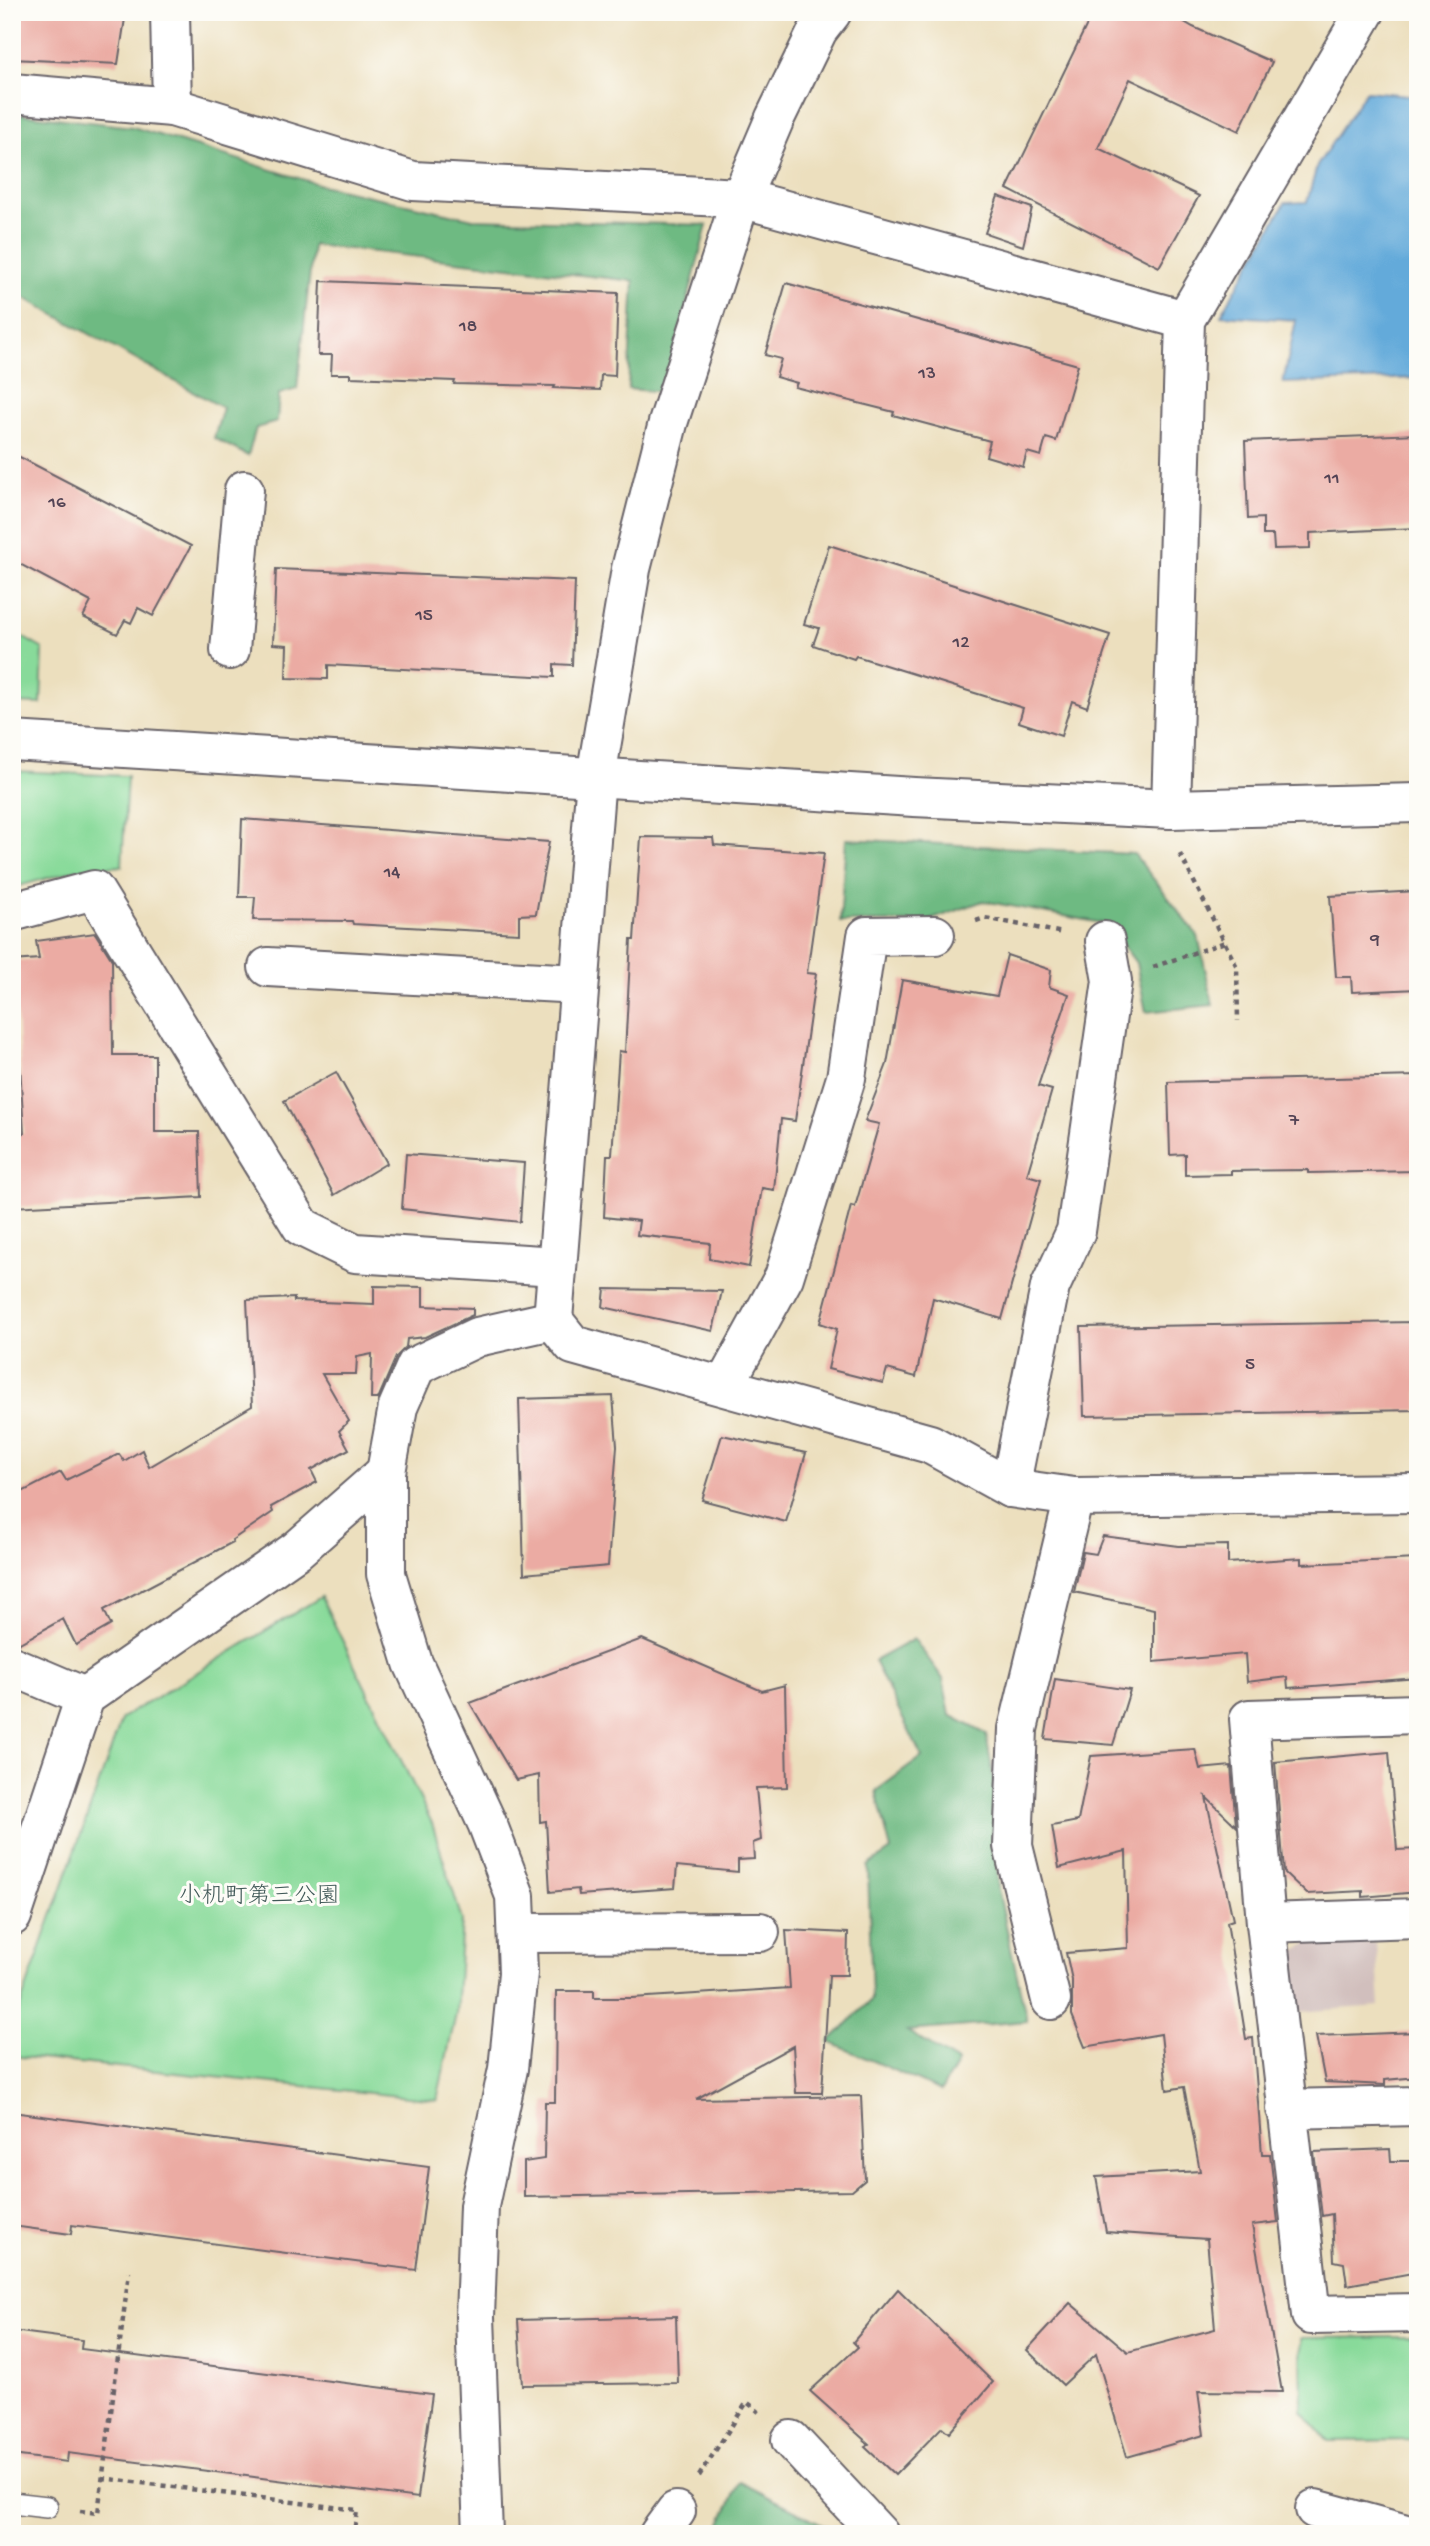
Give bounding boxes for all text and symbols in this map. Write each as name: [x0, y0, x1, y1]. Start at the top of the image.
house number: 18: [458, 316, 477, 339]
house number: 13: [917, 363, 936, 386]
house number: 11: [1323, 468, 1340, 491]
house number: 16: [47, 492, 66, 515]
house number: 15: [414, 605, 433, 628]
house number: 12: [952, 632, 970, 655]
house number: 14: [383, 862, 400, 885]
house number: 9: [1369, 929, 1380, 952]
house number: 7: [1288, 1110, 1300, 1133]
house number: 5: [1245, 1354, 1255, 1377]
park label: 小机町第三公園: [179, 1883, 340, 1911]

